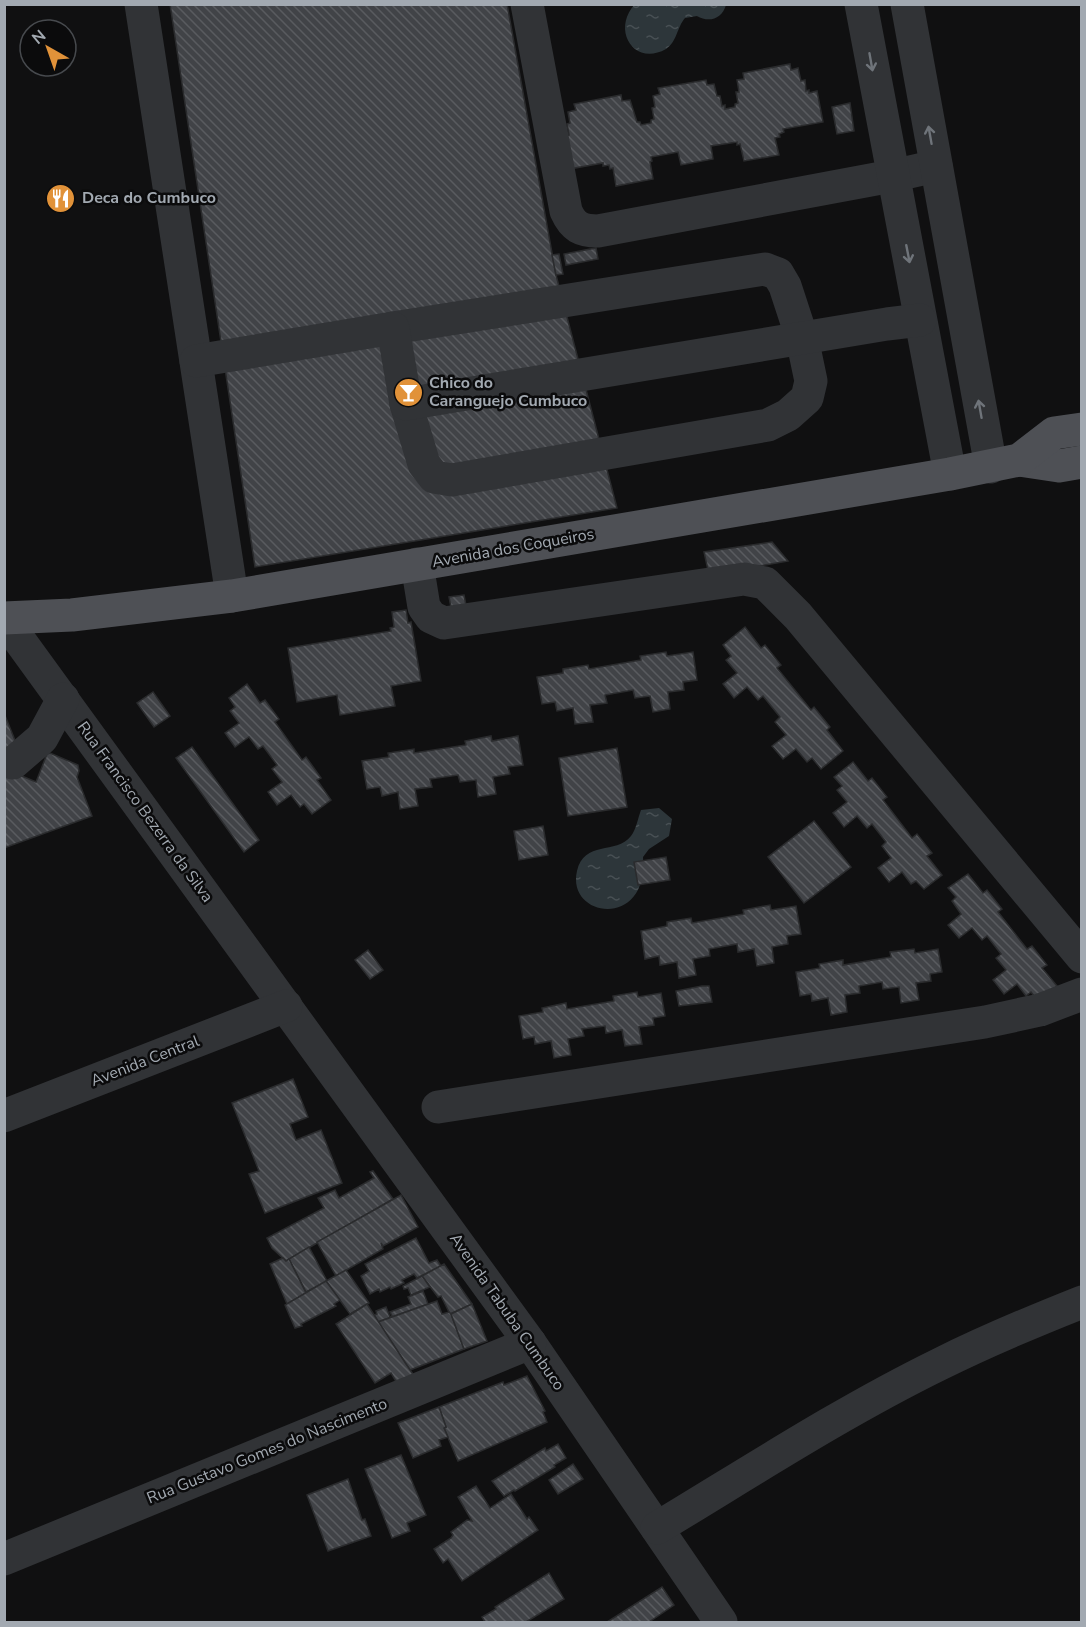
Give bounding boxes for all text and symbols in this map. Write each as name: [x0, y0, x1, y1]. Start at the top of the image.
north arrow: [18, 18, 78, 78]
text: N: [27, 25, 51, 50]
one-way arrow: [866, 52, 877, 71]
one-way arrow: [924, 125, 935, 145]
restaurant icon: Deca do Cumbuco: [45, 182, 77, 214]
place label: Deca do Cumbuco: [82, 187, 216, 209]
one-way arrow: [902, 244, 914, 263]
place label: Chico do Caranguejo Cumbuco: [429, 372, 587, 412]
bar icon: Chico do Caranguejo Cumbuco: [392, 376, 424, 408]
one-way arrow: [974, 400, 985, 420]
street label: Avenida dos Coqueiros: [430, 523, 596, 573]
street label: Rua Francisco Bezerra da Silva: [72, 717, 218, 907]
street label: Avenida Central: [87, 1030, 203, 1092]
street label: Avenida Tabuba Cumbuco: [444, 1229, 570, 1395]
street label: Rua Gustavo Gomes do Nascimento: [144, 1393, 391, 1509]

